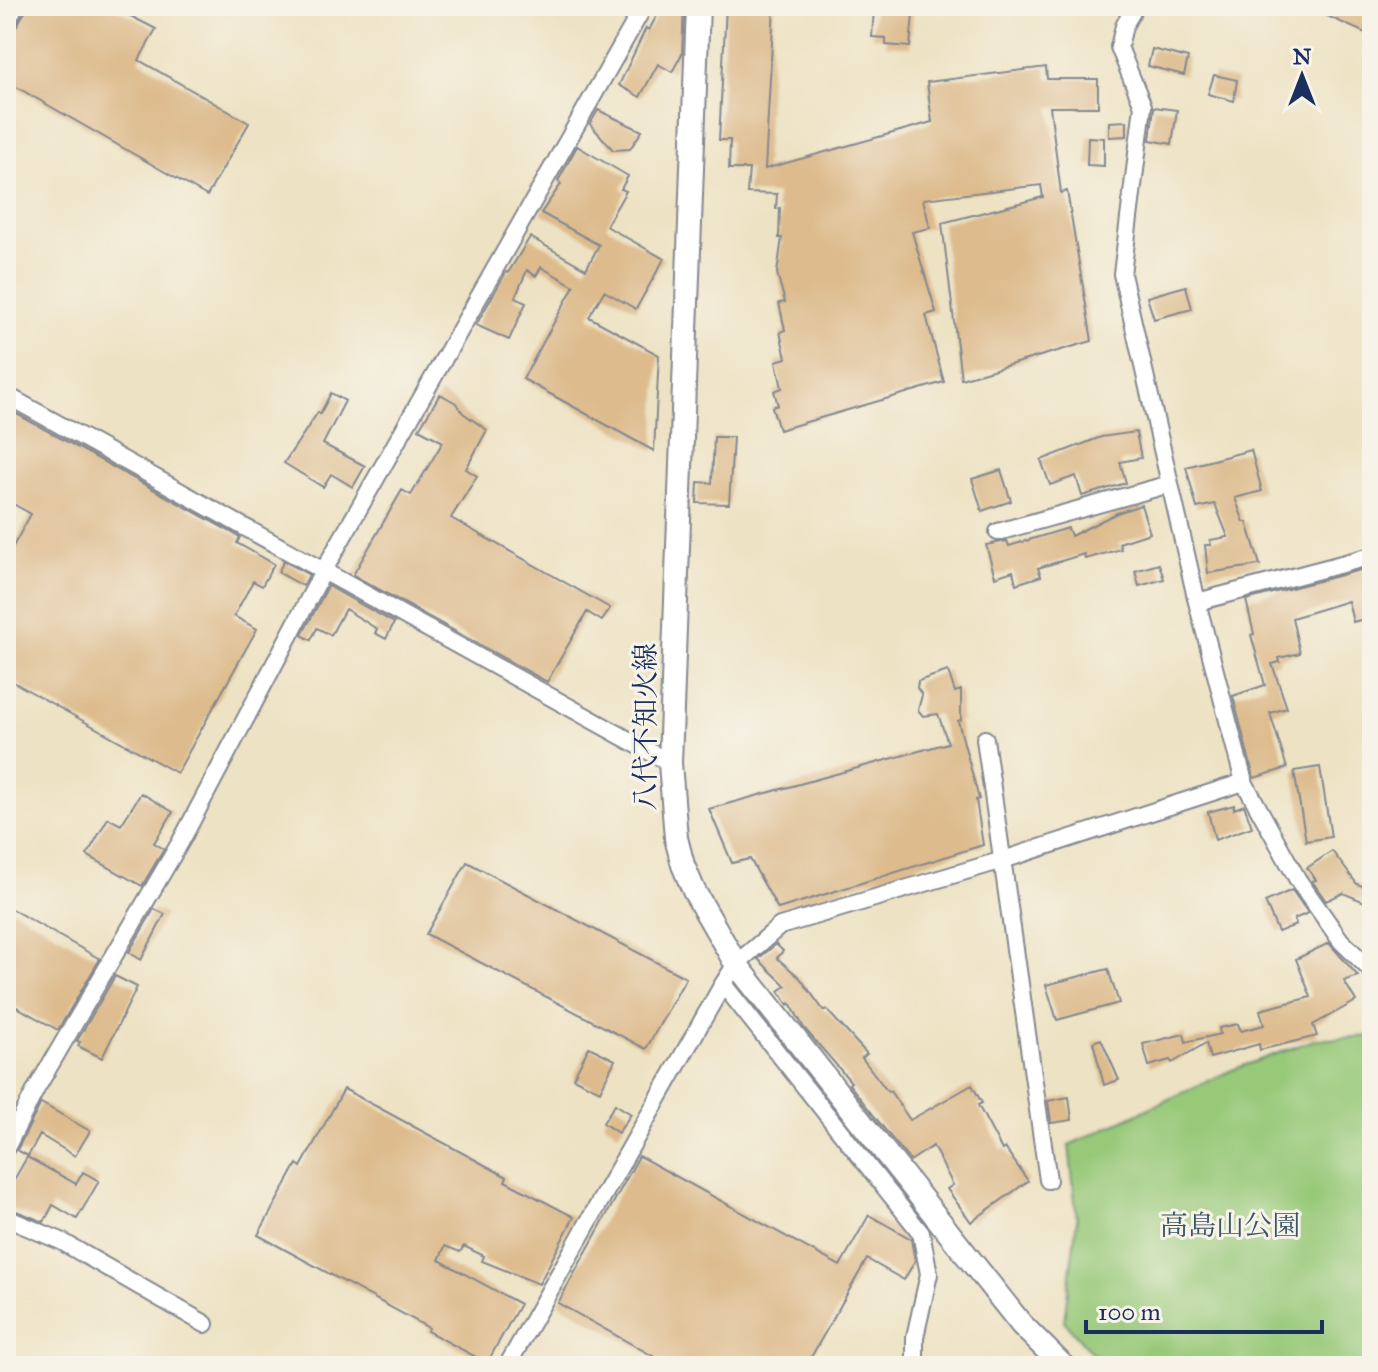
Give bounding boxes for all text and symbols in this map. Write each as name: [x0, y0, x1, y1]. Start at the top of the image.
north arrow: [1262, 36, 1342, 116]
text: N: [1293, 43, 1312, 70]
street label: 八代不知火線: [628, 643, 663, 811]
park label: 高島山公園: [1160, 1208, 1300, 1243]
scale bar: [1086, 1284, 1322, 1334]
text: 100 m: [1098, 1297, 1161, 1327]

